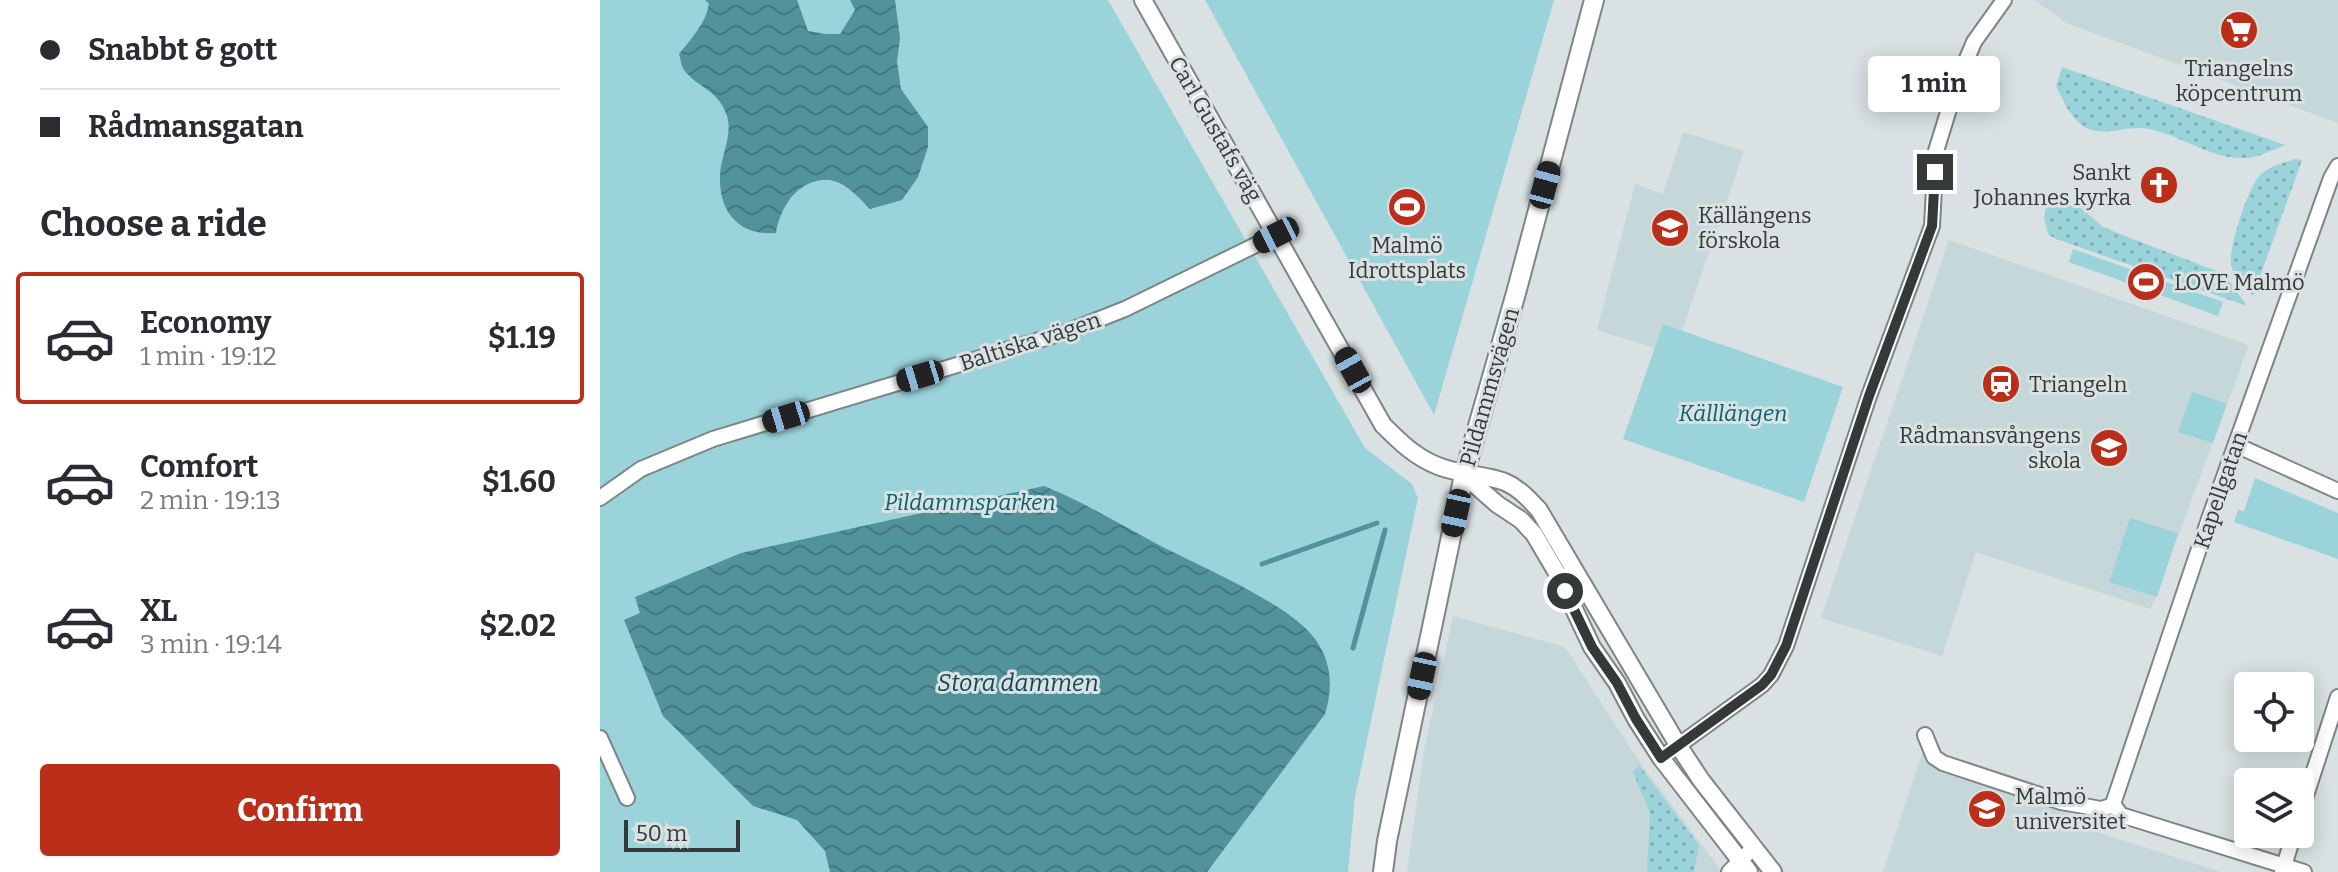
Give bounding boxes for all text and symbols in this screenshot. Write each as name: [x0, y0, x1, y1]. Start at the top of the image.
supermarket icon: Triangelns köpcentrum: [2218, 9, 2260, 51]
text: Snabbt & gott: [88, 32, 277, 68]
street label: Carl Gustafs väg: [1163, 52, 1268, 207]
place label: Triangelns köpcentrum: [2176, 55, 2302, 107]
callout: 1 min: [1869, 56, 2001, 112]
text: 1 min: [1901, 68, 1967, 99]
text: Rådmansgatan: [88, 109, 304, 145]
route end: [1917, 154, 1953, 190]
car: [1527, 159, 1563, 211]
place label: Sankt Johannes kyrka: [1973, 159, 2131, 211]
church icon: Sankt Johannes kyrka: [2138, 164, 2180, 206]
sports icon: Malmö Idrottsplats: [1386, 186, 1428, 228]
text: Choose a ride: [40, 202, 267, 246]
place label: Källängens förskola: [1698, 202, 1812, 254]
school or university icon: Källängens förskola: [1649, 207, 1691, 249]
car: [1249, 213, 1303, 257]
place label: Malmö Idrottsplats: [1348, 232, 1466, 284]
sports icon: LOVE Malmö: [2125, 261, 2167, 303]
place label: LOVE Malmö: [2174, 269, 2305, 296]
icon: car: [44, 302, 116, 374]
text: Economy: [140, 305, 271, 341]
street label: Pildammsvägen: [1454, 305, 1525, 470]
street label: Baltiska vägen: [956, 306, 1104, 377]
text: $1.19: [488, 320, 556, 356]
text: 1 min · 19:12: [140, 341, 277, 372]
car: [1331, 343, 1375, 397]
car: [894, 358, 946, 394]
station icon: Triangeln: [1980, 363, 2022, 405]
place label: Triangeln: [2029, 371, 2127, 398]
car: [760, 399, 812, 435]
park label: Källlängen: [1679, 400, 1787, 427]
place label: Rådmansvångens skola: [1899, 422, 2081, 474]
school or university icon: Rådmansvångens skola: [2088, 427, 2130, 469]
street label: Kapellgatan: [2188, 428, 2253, 552]
icon: car: [44, 446, 116, 518]
text: Comfort: [140, 449, 258, 485]
text: $1.60: [482, 464, 556, 500]
text: 2 min · 19:13: [140, 485, 281, 516]
car: [1439, 487, 1473, 539]
park label: Pildammsparken: [884, 489, 1056, 516]
route start: [1547, 573, 1583, 609]
icon: car: [44, 590, 116, 662]
text: XL: [140, 593, 177, 629]
text: $2.02: [479, 608, 556, 644]
text: 3 min · 19:14: [140, 629, 282, 660]
car: [1405, 650, 1439, 702]
water label: Stora dammen: [937, 669, 1099, 697]
map controls: [2234, 672, 2314, 848]
button: locate: [2234, 672, 2314, 752]
button: Confirm: [40, 764, 560, 856]
button: layers: [2234, 768, 2314, 848]
place label: Malmö universitet: [2015, 783, 2126, 835]
school or university icon: Malmö universitet: [1966, 788, 2008, 830]
scale bar: [624, 816, 740, 852]
text: 50 m: [636, 820, 687, 847]

